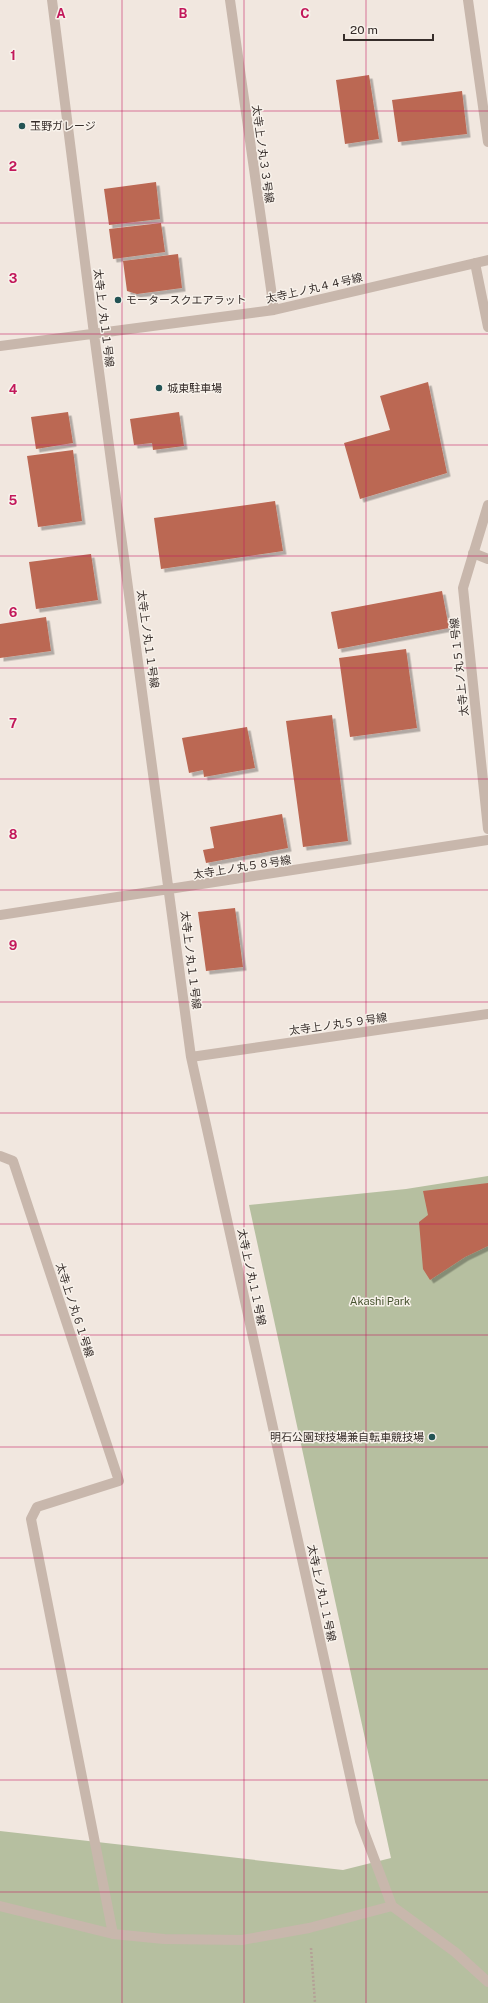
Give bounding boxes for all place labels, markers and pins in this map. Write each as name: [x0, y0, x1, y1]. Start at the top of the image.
place label: 玉野ガレージ: [30, 120, 96, 132]
marker: 玉野ガレージ: [17, 121, 27, 131]
place label: モータースクエアラット: [126, 294, 246, 306]
marker: モータースクエアラット: [113, 295, 123, 305]
place label: 城東駐車場: [167, 382, 222, 394]
marker: 城東駐車場: [154, 383, 164, 393]
place label: 明石公園球技場兼自転車競技場: [270, 1431, 424, 1443]
marker: 明石公園球技場兼自転車競技場: [427, 1432, 437, 1442]

